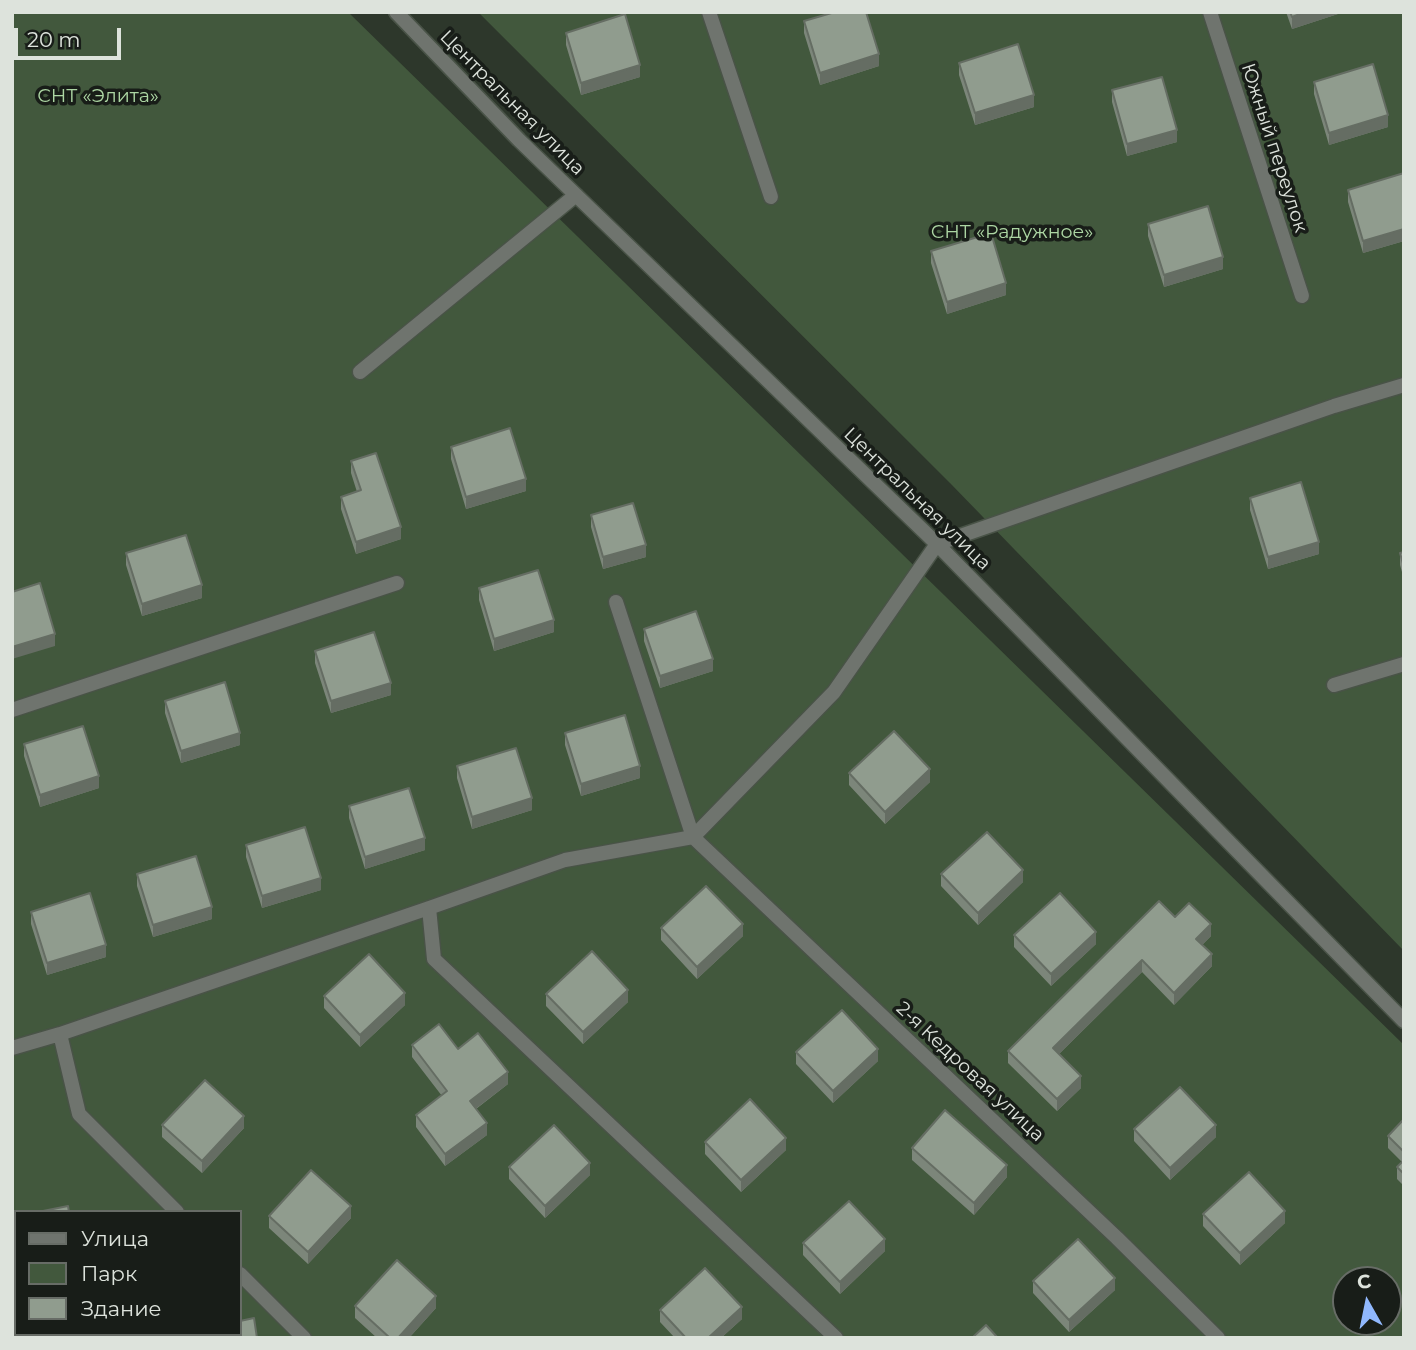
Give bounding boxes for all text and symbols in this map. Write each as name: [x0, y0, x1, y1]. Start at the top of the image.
scale bar: [18, 14, 124, 58]
street label: Центральная улица: [435, 26, 589, 180]
text: 20 m: [27, 27, 81, 52]
street label: Южный переулок: [1236, 61, 1312, 235]
park label: СНТ «Элита»: [37, 85, 159, 107]
park label: СНТ «Радужное»: [931, 221, 1093, 243]
street label: Центральная улица: [839, 423, 995, 575]
street label: 2-я Кедровая улица: [891, 997, 1049, 1147]
legend: [14, 1210, 242, 1336]
text: Улица: [81, 1226, 149, 1251]
text: Парк: [81, 1261, 137, 1286]
north arrow: [1332, 1266, 1402, 1336]
text: С: [1355, 1269, 1373, 1294]
text: Здание: [81, 1296, 162, 1321]

